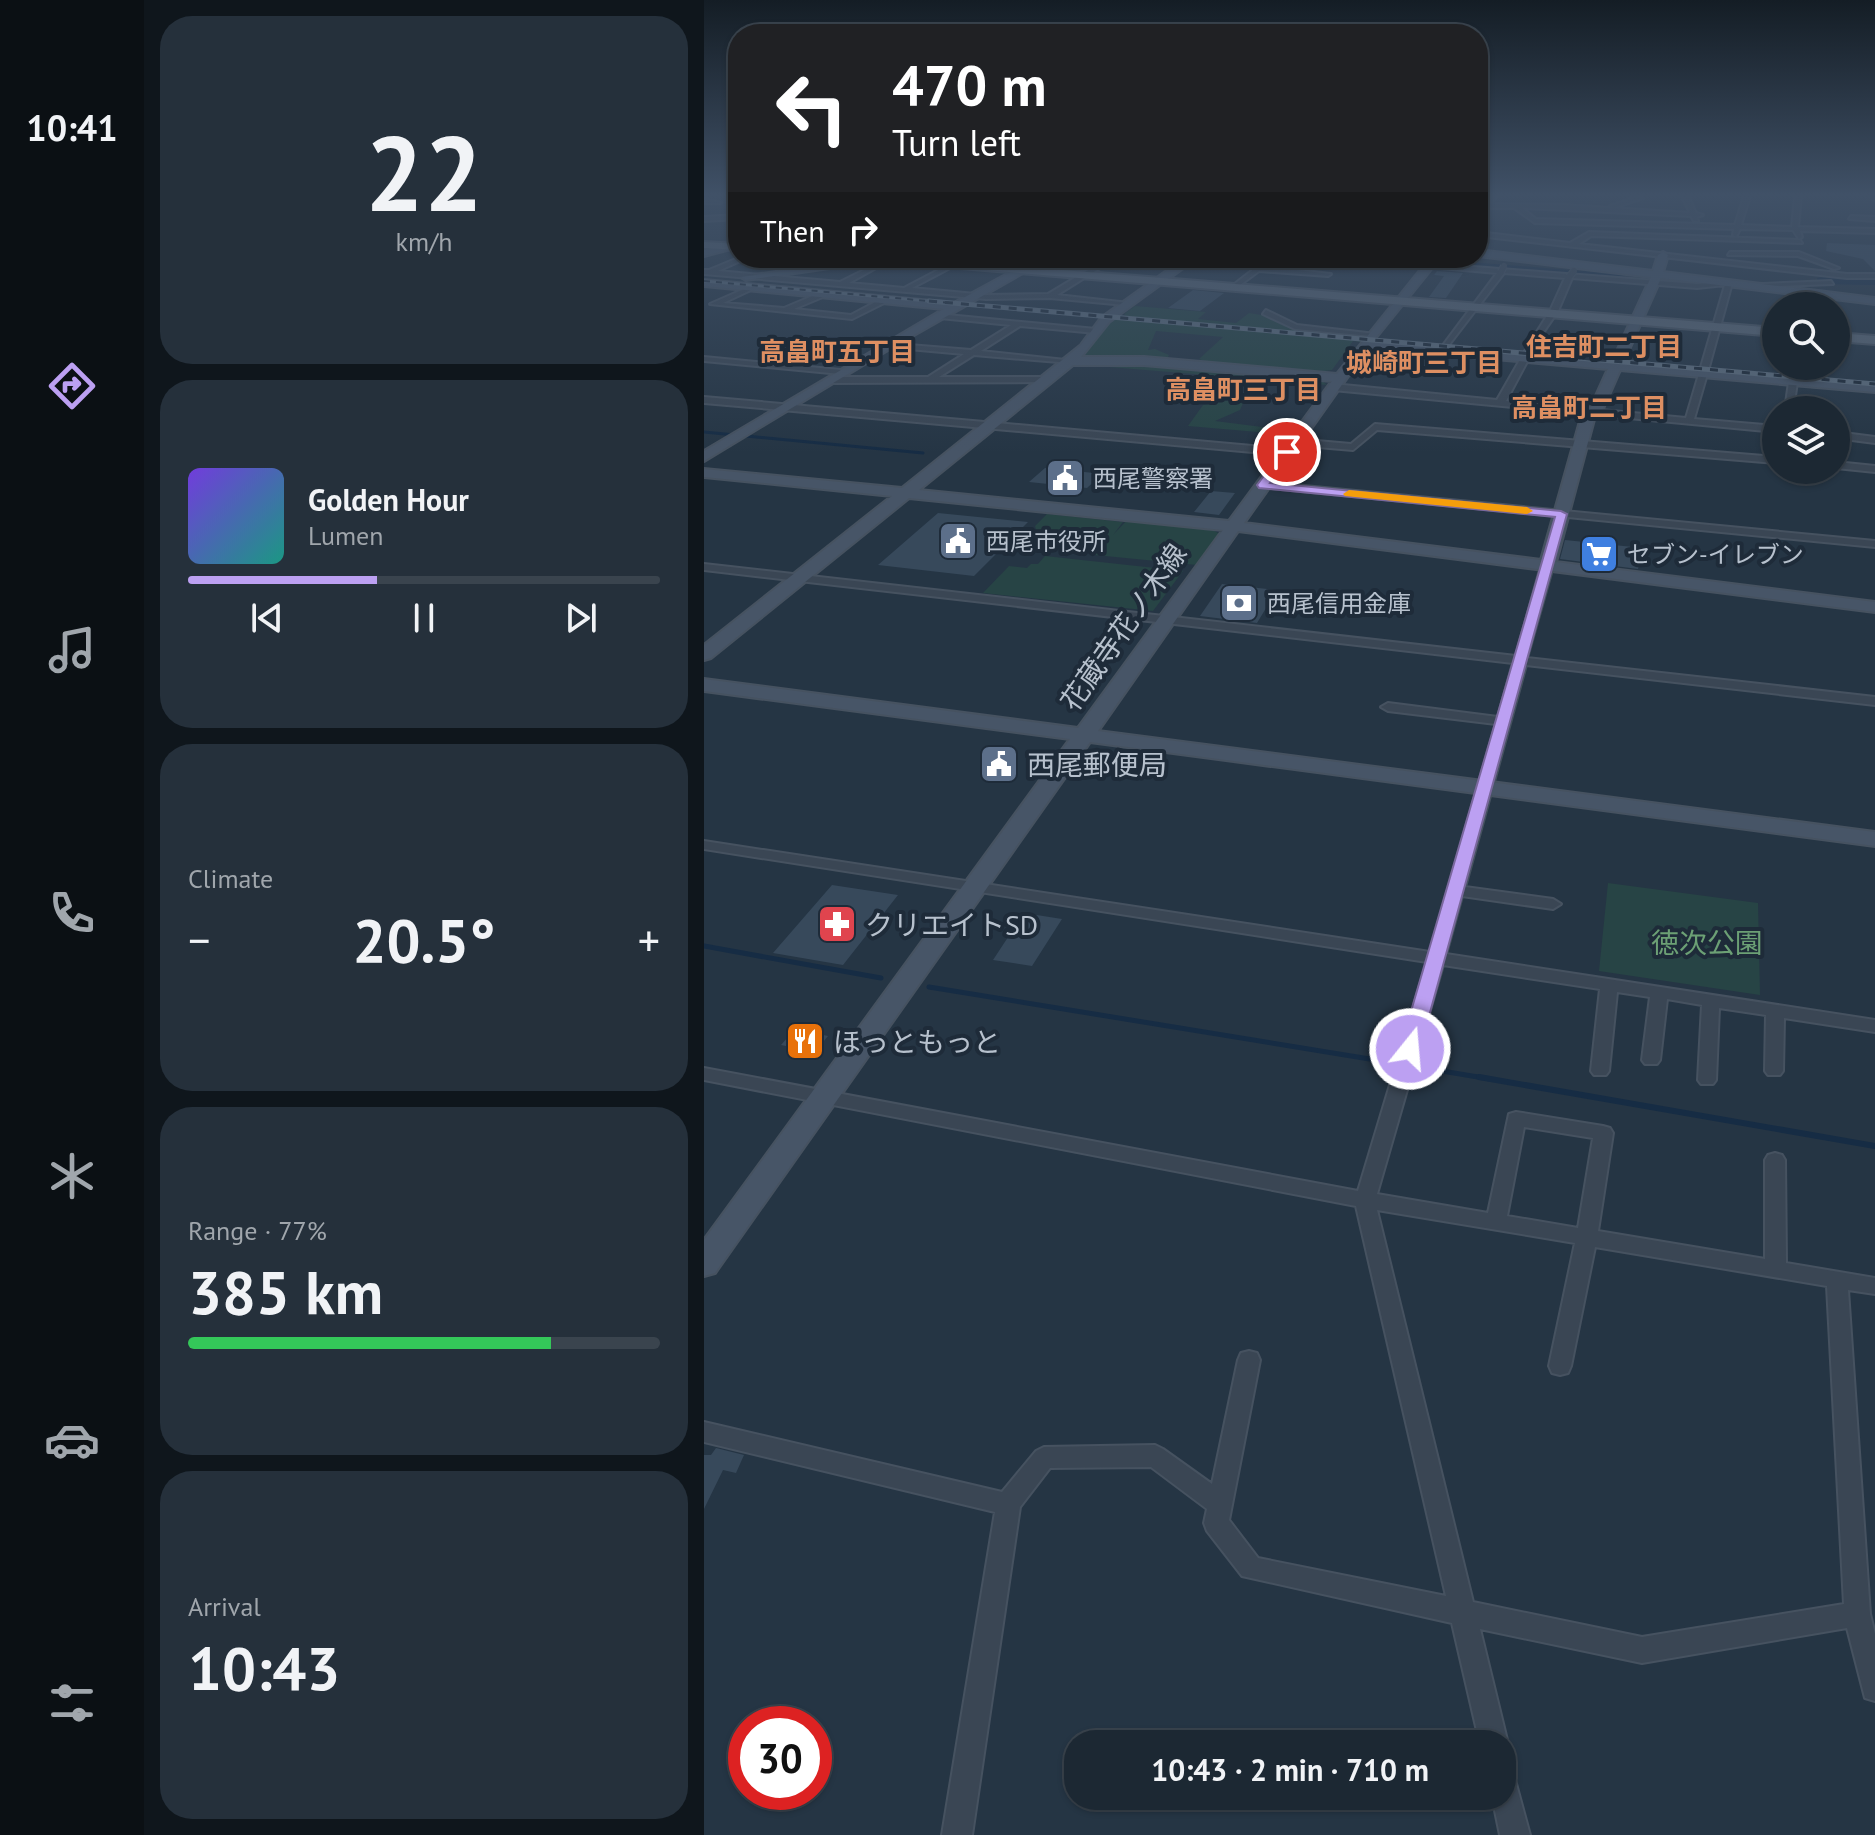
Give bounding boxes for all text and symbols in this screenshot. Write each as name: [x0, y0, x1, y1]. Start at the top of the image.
text: 470 m: [892, 49, 1047, 121]
icon: left: [760, 56, 864, 160]
text: 10:41: [26, 104, 118, 151]
text: 22: [365, 105, 483, 240]
text: Turn left: [892, 119, 1021, 166]
icon: right: [841, 208, 885, 252]
text: Then: [760, 211, 825, 250]
text: km/h: [396, 225, 453, 258]
map controls: [1762, 292, 1850, 484]
button: search: [1762, 292, 1850, 380]
district label: 住吉町二丁目: [1526, 330, 1682, 363]
district label: 高畠町五丁目: [759, 335, 915, 368]
district label: 城崎町三丁目: [1346, 346, 1502, 379]
icon: directions: [44, 358, 100, 414]
district label: 高畠町三丁目: [1165, 373, 1321, 406]
district label: 高畠町二丁目: [1511, 391, 1667, 424]
button: layers: [1762, 396, 1850, 484]
pin: [1253, 418, 1321, 486]
icon: arrive: [1265, 430, 1309, 474]
public building icon: 西尾警察署: [1044, 457, 1086, 499]
place label: 西尾警察署: [1093, 463, 1213, 494]
text: Golden Hour: [308, 480, 469, 519]
text: Lumen: [308, 519, 383, 552]
public building icon: 西尾市役所: [937, 520, 979, 562]
place label: 西尾市役所: [986, 526, 1106, 557]
supermarket icon: セブン-イレブン: [1578, 533, 1620, 575]
street label: 花蔵寺花ノ木線: [1052, 536, 1194, 718]
place label: セブン-イレブン: [1627, 539, 1804, 570]
bank icon: 西尾信用金庫: [1218, 582, 1260, 624]
place label: 西尾信用金庫: [1267, 588, 1411, 619]
icon: previous: [245, 596, 289, 640]
icon: pause: [402, 596, 446, 640]
icon: next: [559, 596, 603, 640]
icon: music: [44, 622, 100, 678]
public building icon: 西尾郵便局: [978, 743, 1020, 785]
place label: 西尾郵便局: [1027, 746, 1167, 783]
text: Climate: [188, 862, 273, 895]
icon: phone: [44, 885, 100, 941]
text: 20.5°: [352, 901, 496, 979]
pharmacy icon: クリエイトSD: [816, 903, 858, 945]
place label: クリエイトSD: [865, 906, 1038, 943]
text: −: [188, 911, 210, 968]
text: +: [638, 911, 660, 968]
park label: 徳次公園: [1651, 924, 1763, 961]
position arrow: [1368, 1007, 1452, 1091]
restaurant icon: ほっともっと: [784, 1020, 826, 1062]
place label: ほっともっと: [833, 1023, 1001, 1060]
icon: climate: [44, 1148, 100, 1204]
text: Range · 77%: [188, 1214, 327, 1247]
text: 385 km: [188, 1253, 383, 1331]
icon: car: [44, 1412, 100, 1468]
text: Arrival: [188, 1590, 261, 1623]
text: 10:43: [188, 1629, 340, 1707]
icon: filters: [44, 1675, 100, 1731]
speed limit sign: 30: [728, 1706, 832, 1810]
text: 10:43 · 2 min · 710 m: [1151, 1750, 1429, 1789]

